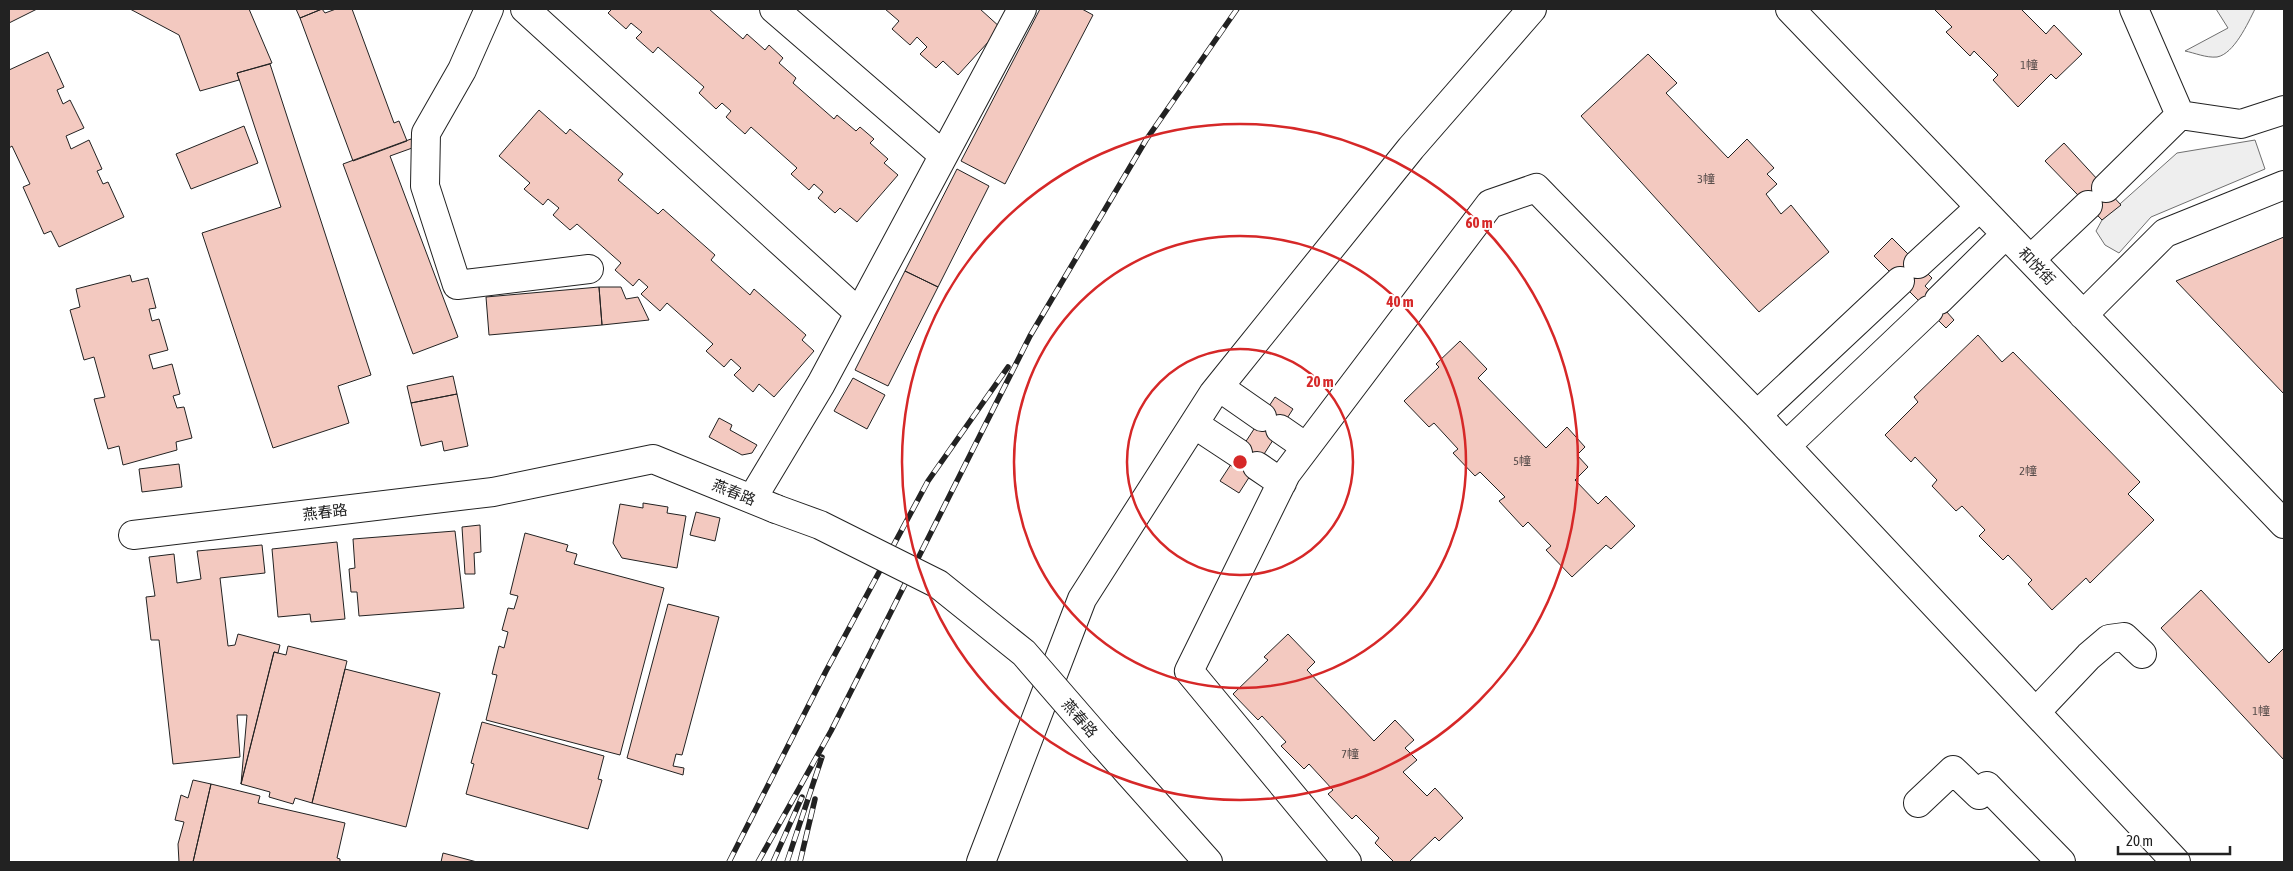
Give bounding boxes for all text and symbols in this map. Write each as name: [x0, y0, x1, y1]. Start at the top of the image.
house number: 1幢: [2020, 58, 2038, 72]
house number: 3幢: [1697, 172, 1715, 186]
text: 60 m: [1466, 214, 1493, 231]
street label: 和悦街: [2015, 244, 2059, 288]
text: 40 m: [1386, 293, 1414, 310]
text: 20 m: [1307, 373, 1334, 390]
centre of rings: [1231, 453, 1249, 471]
house number: 5幢: [1513, 454, 1531, 468]
house number: 2幢: [2019, 464, 2037, 478]
street label: 燕春路: [710, 476, 758, 508]
street label: 燕春路: [302, 501, 348, 523]
street label: 燕春路: [1059, 695, 1101, 741]
house number: 1幢: [2252, 704, 2270, 718]
house number: 7幢: [1341, 747, 1359, 761]
scale bar: [2118, 824, 2230, 856]
text: 20 m: [2126, 832, 2153, 849]

